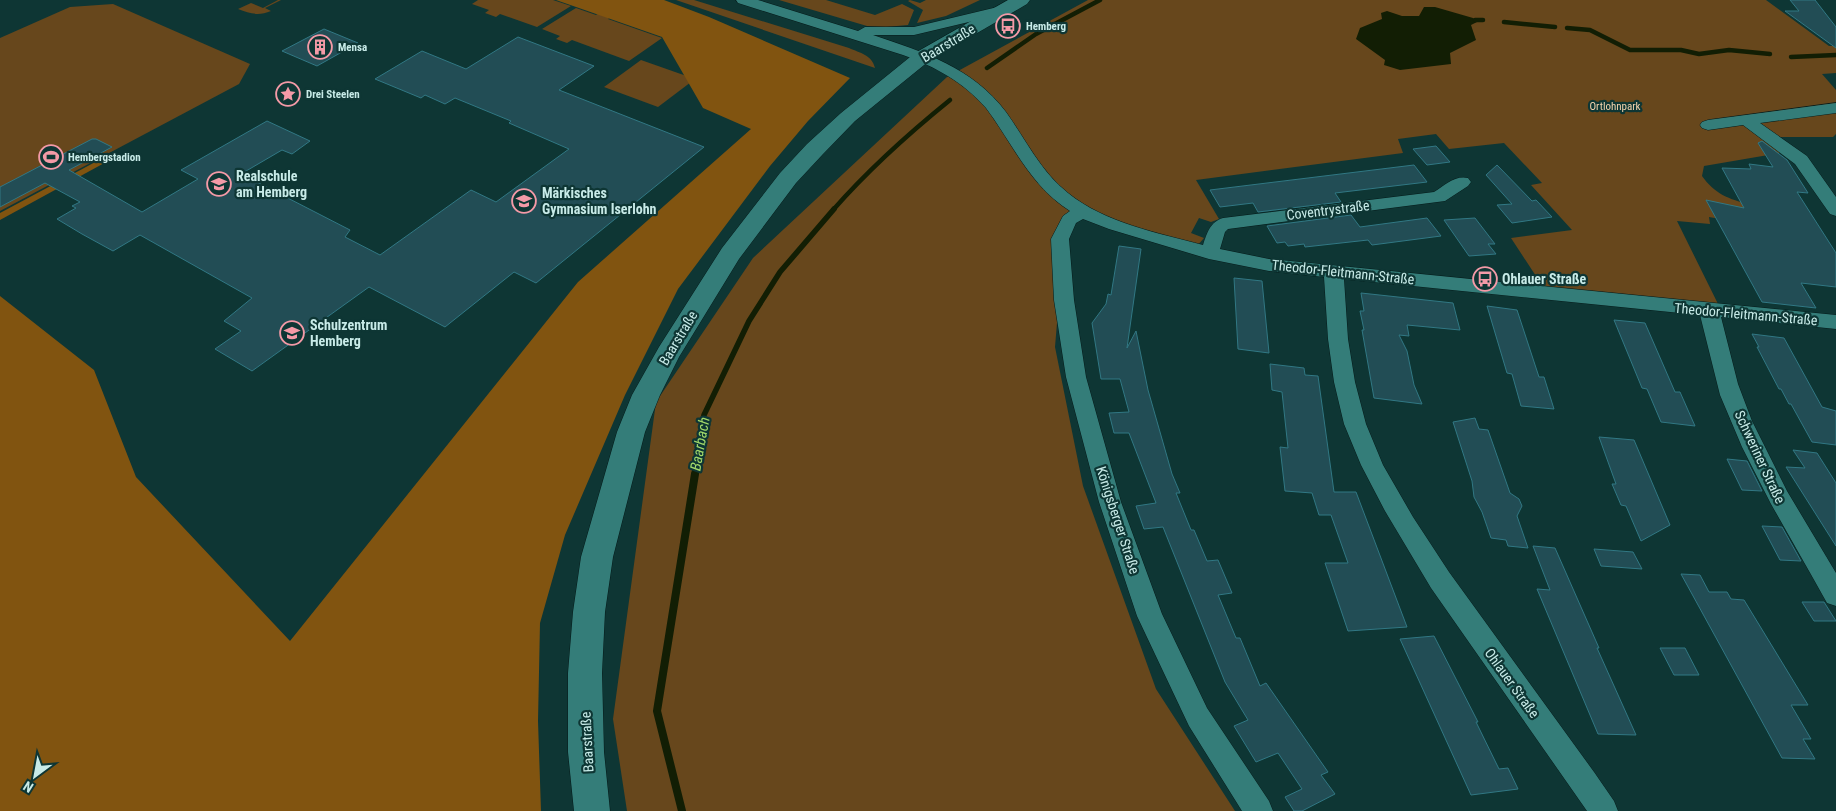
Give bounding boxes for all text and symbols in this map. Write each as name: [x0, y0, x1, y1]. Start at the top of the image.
bus stop icon: Hemberg: [995, 13, 1021, 39]
street label: Baarstraße: [918, 20, 978, 65]
place label: Hemberg: [1026, 20, 1066, 33]
building icon: Mensa: [307, 34, 333, 60]
place label: Mensa: [338, 41, 367, 54]
place icon: Drei Steelen: [275, 81, 301, 107]
place label: Drei Steelen: [306, 88, 360, 101]
park label: Ortlohnpark: [1589, 100, 1641, 113]
sports icon: Hembergstadion: [38, 144, 64, 170]
place label: Hembergstadion: [68, 151, 141, 164]
place label: Realschule am Hemberg: [236, 168, 307, 200]
school or university icon: Realschule am Hemberg: [206, 171, 232, 197]
place label: Märkisches Gymnasium Iserlohn: [542, 185, 657, 217]
school or university icon: Märkisches Gymnasium Iserlohn: [511, 188, 537, 214]
street label: Coventrystraße: [1286, 197, 1371, 223]
street label: Theodor-Fleitmann-Straße: [1271, 257, 1416, 287]
bus stop icon: Ohlauer Straße: [1472, 266, 1498, 292]
place label: Ohlauer Straße: [1502, 271, 1587, 287]
street label: Theodor-Fleitmann-Straße: [1674, 300, 1819, 328]
street label: Baarstraße: [656, 308, 701, 368]
place label: Schulzentrum Hemberg: [310, 317, 387, 349]
school or university icon: Schulzentrum Hemberg: [279, 320, 305, 346]
street label: Schweriner Straße: [1732, 408, 1789, 506]
water label: Baarbach: [686, 416, 714, 472]
street label: Königsberger Straße: [1093, 464, 1143, 576]
street label: Ohlauer Straße: [1481, 645, 1543, 721]
street label: Baarstraße: [577, 711, 597, 773]
north arrow: [10, 751, 60, 801]
text: N: [20, 778, 36, 796]

